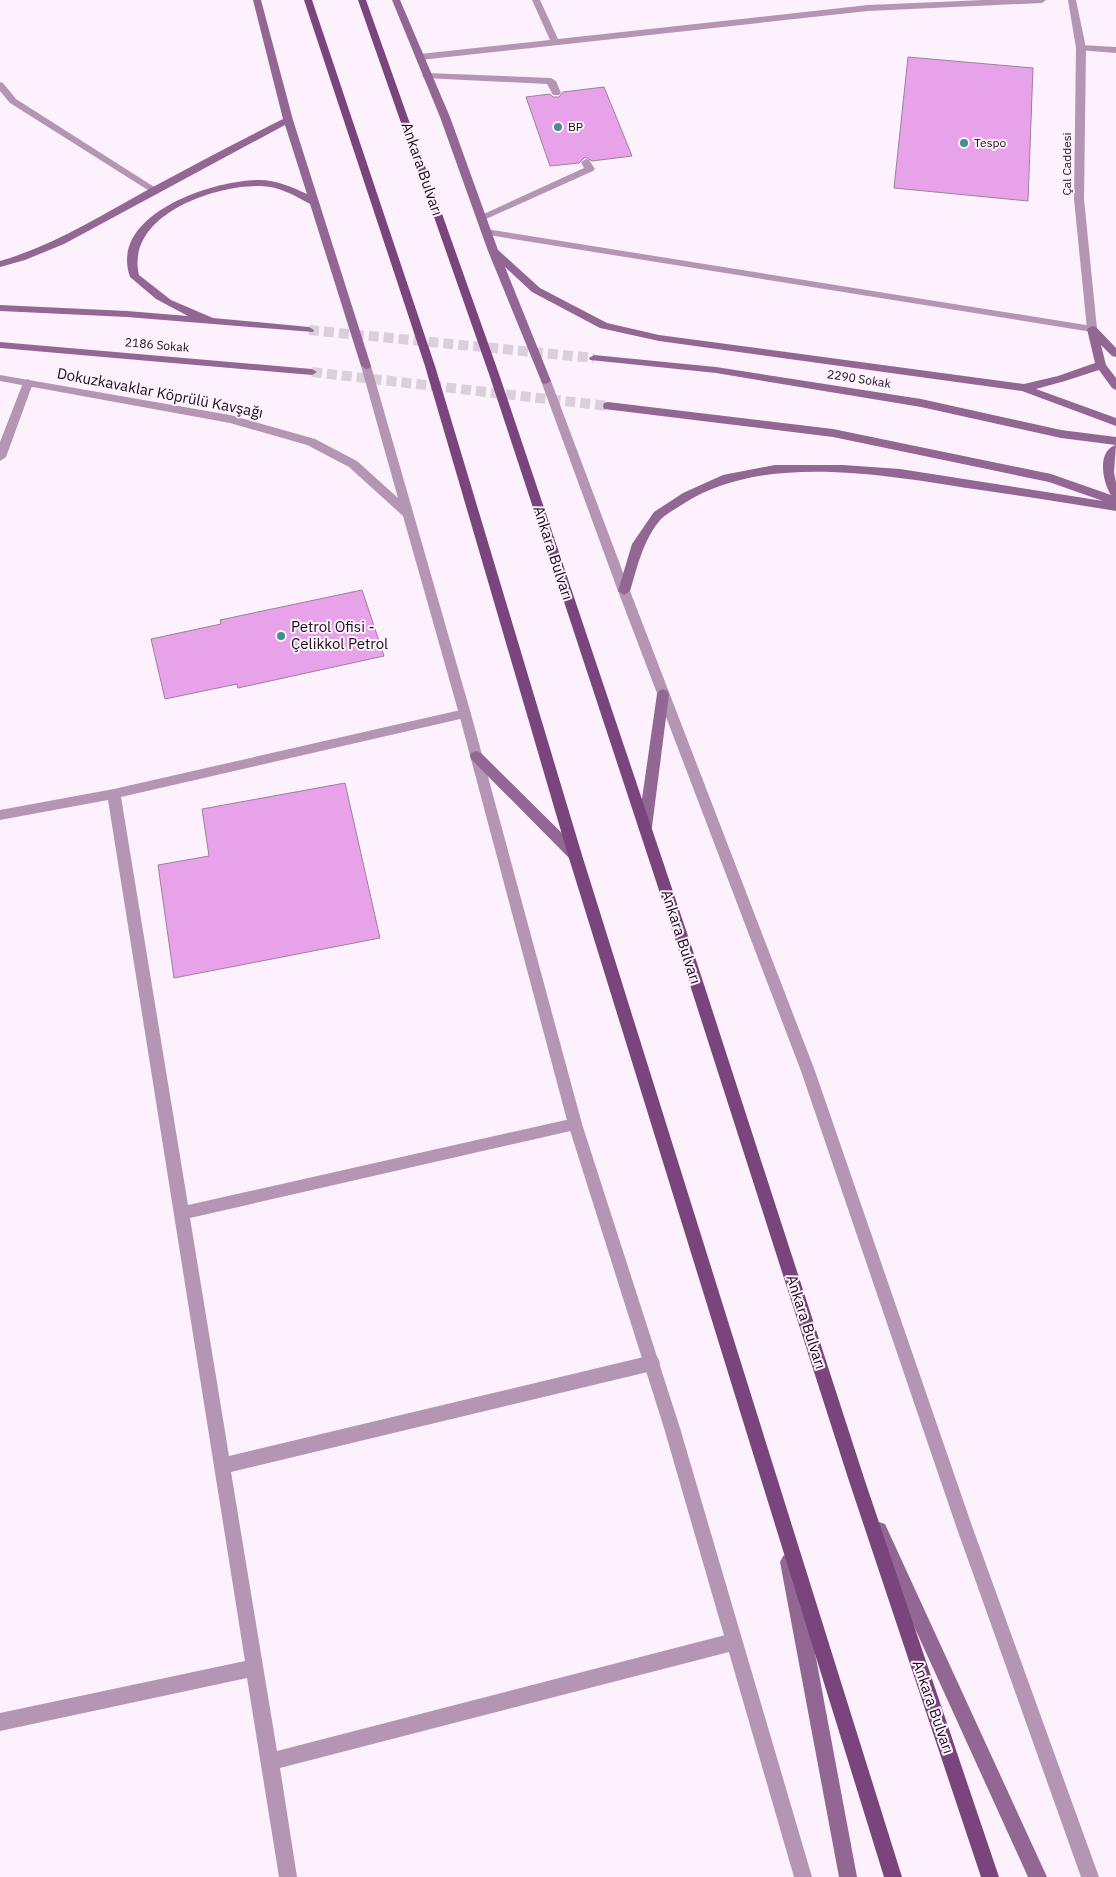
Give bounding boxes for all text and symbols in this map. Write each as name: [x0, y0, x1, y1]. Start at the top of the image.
place label: BP: [568, 119, 583, 134]
street label: Ankara Bulvarı: [398, 120, 447, 218]
marker: BP: [552, 121, 564, 133]
street label: Çal Caddesi: [1059, 132, 1074, 196]
place label: Tespo: [974, 135, 1006, 150]
marker: Tespo: [958, 137, 970, 149]
street label: 2186 Sokak: [124, 334, 190, 355]
street label: Dokuzkavaklar Köprülü Kavşağı: [55, 363, 265, 422]
street label: 2290 Sokak: [826, 366, 893, 391]
street label: Ankara Bulvarı: [529, 503, 578, 602]
place label: Petrol Ofisi - Çelikkol Petrol: [291, 617, 388, 653]
marker: Petrol Ofisi - Çelikkol Petrol: [275, 630, 287, 642]
street label: Ankara Bulvarı: [657, 887, 706, 986]
street label: Ankara Bulvarı: [782, 1272, 831, 1371]
street label: Ankara Bulvarı: [909, 1658, 958, 1756]

